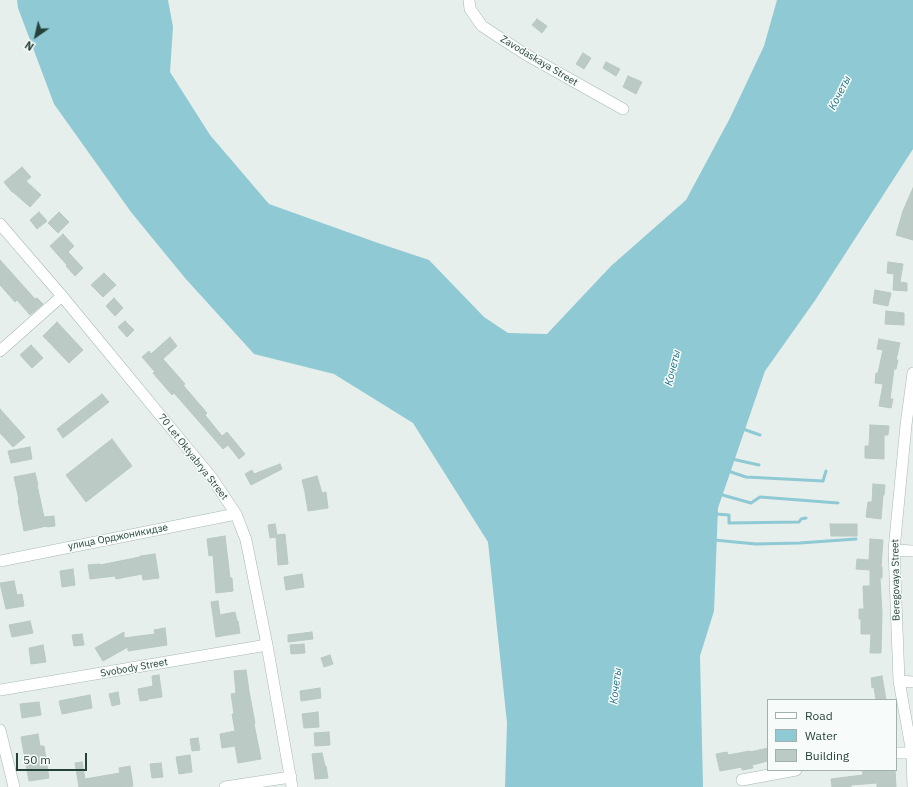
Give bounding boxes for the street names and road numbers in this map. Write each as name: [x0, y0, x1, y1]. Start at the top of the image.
street label: Zavodaskaya Street: [498, 33, 580, 89]
street label: 70 Let Oktyabrya Street: [156, 411, 230, 503]
street label: улица Орджоникидзе: [67, 521, 169, 553]
street label: Beregovaya Street: [889, 539, 903, 621]
street label: Svobody Street: [99, 656, 169, 680]

